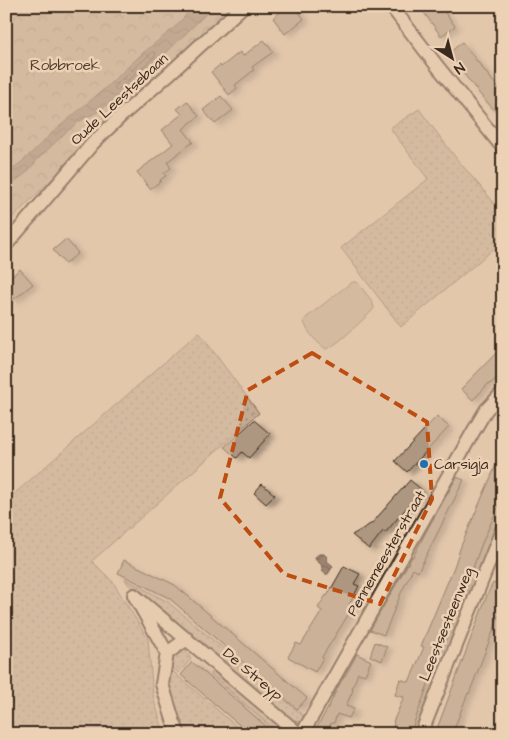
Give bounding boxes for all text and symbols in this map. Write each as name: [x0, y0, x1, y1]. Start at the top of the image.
north arrow: [426, 32, 476, 82]
street label: Oude Leestsebaan: [66, 48, 173, 150]
park label: Robbroek: [30, 55, 100, 76]
text: N: [449, 57, 468, 79]
place label: Carsigja: [434, 454, 489, 476]
marker: Carsigja: [418, 458, 430, 470]
street label: Pennemeesterstraat: [342, 487, 431, 620]
street label: Leestsesteenweg: [414, 564, 480, 685]
street label: De Streyp: [218, 643, 287, 707]

